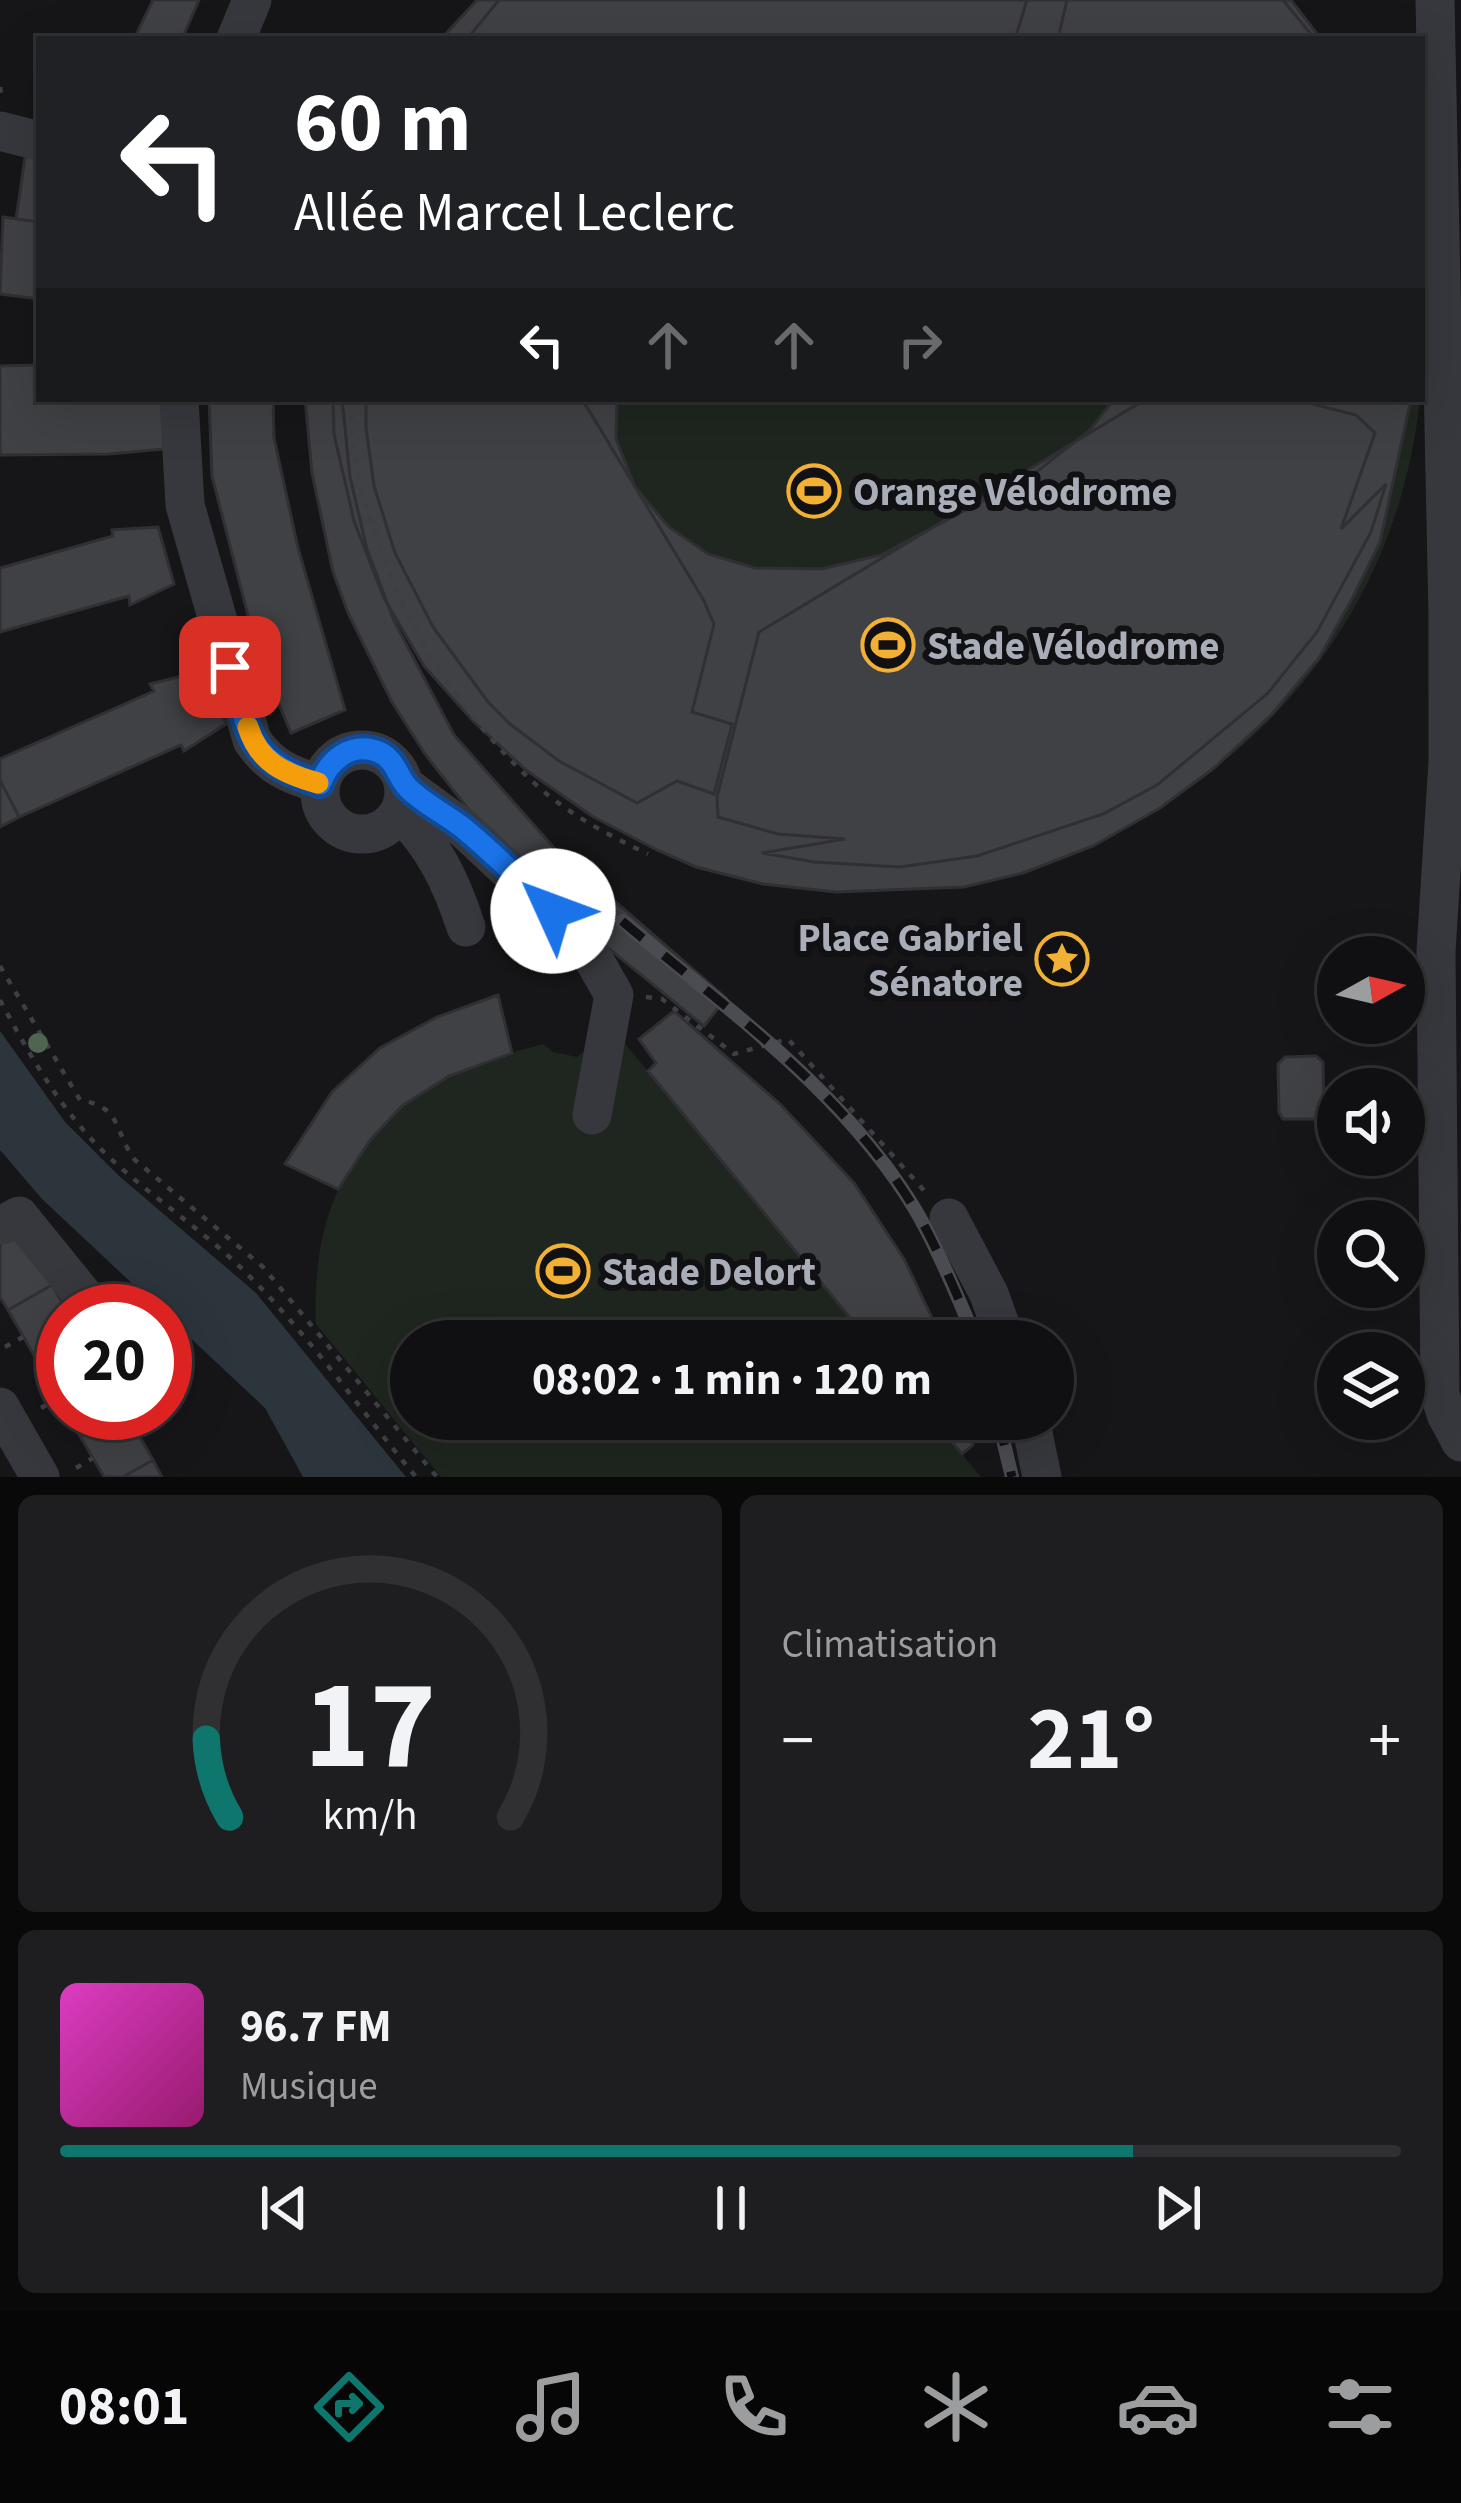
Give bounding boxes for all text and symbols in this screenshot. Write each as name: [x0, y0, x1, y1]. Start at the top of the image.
text: 60 m: [294, 64, 472, 184]
icon: left: [96, 84, 252, 240]
text: Allée Marcel Leclerc: [294, 175, 735, 252]
icon: left: [509, 312, 575, 378]
icon: ahead: [635, 312, 701, 378]
icon: ahead: [761, 312, 827, 378]
icon: right: [887, 312, 953, 378]
sports icon: Orange Vélodrome: [786, 463, 842, 519]
place label: Orange Vélodrome: [853, 465, 1172, 521]
pin: [179, 616, 281, 718]
sports icon: Stade Vélodrome: [860, 617, 916, 673]
place label: Stade Vélodrome: [927, 619, 1219, 675]
icon: arrive: [197, 634, 263, 700]
position arrow: [490, 848, 616, 974]
place label: Place Gabriel Sénatore: [797, 911, 1023, 1012]
place icon: Place Gabriel Sénatore: [1034, 931, 1090, 987]
north arrow: [1317, 936, 1425, 1044]
map controls: [1317, 936, 1425, 1440]
button: sound: [1317, 1068, 1425, 1176]
button: search: [1317, 1200, 1425, 1308]
sports icon: Stade Delort: [535, 1243, 591, 1299]
place label: Stade Delort: [602, 1245, 816, 1301]
speed limit sign: 20: [36, 1284, 192, 1440]
button: layers: [1317, 1332, 1425, 1440]
text: 08:02 · 1 min · 120 m: [532, 1348, 932, 1412]
text: Climatisation: [782, 1617, 998, 1673]
text: 17: [304, 1638, 436, 1816]
text: 21°: [1027, 1676, 1155, 1804]
text: −: [782, 1694, 814, 1788]
text: +: [1368, 1694, 1401, 1788]
text: km/h: [322, 1784, 417, 1845]
text: 96.7 FM: [240, 1995, 392, 2059]
text: Musique: [240, 2059, 378, 2115]
icon: previous: [251, 2175, 317, 2241]
icon: pause: [698, 2175, 764, 2241]
icon: next: [1145, 2175, 1211, 2241]
icon: directions: [307, 2365, 391, 2449]
icon: music: [509, 2365, 593, 2449]
icon: phone: [712, 2365, 796, 2449]
icon: climate: [914, 2365, 998, 2449]
icon: car: [1116, 2365, 1200, 2449]
icon: filters: [1318, 2365, 1402, 2449]
text: 08:01: [59, 2369, 189, 2446]

